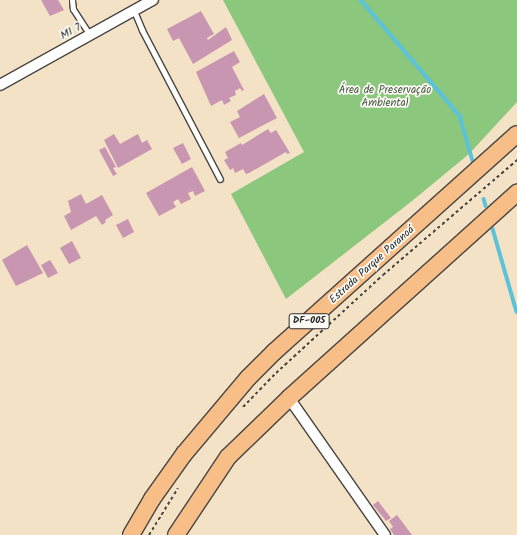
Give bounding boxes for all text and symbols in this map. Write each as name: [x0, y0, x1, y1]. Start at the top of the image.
street label: MI 7: [58, 21, 84, 43]
park label: Área de Preservação Ambiental: [339, 84, 431, 110]
street label: Estrada Parque Paranoá: [327, 223, 417, 307]
road number: DF-005: [288, 313, 330, 329]

